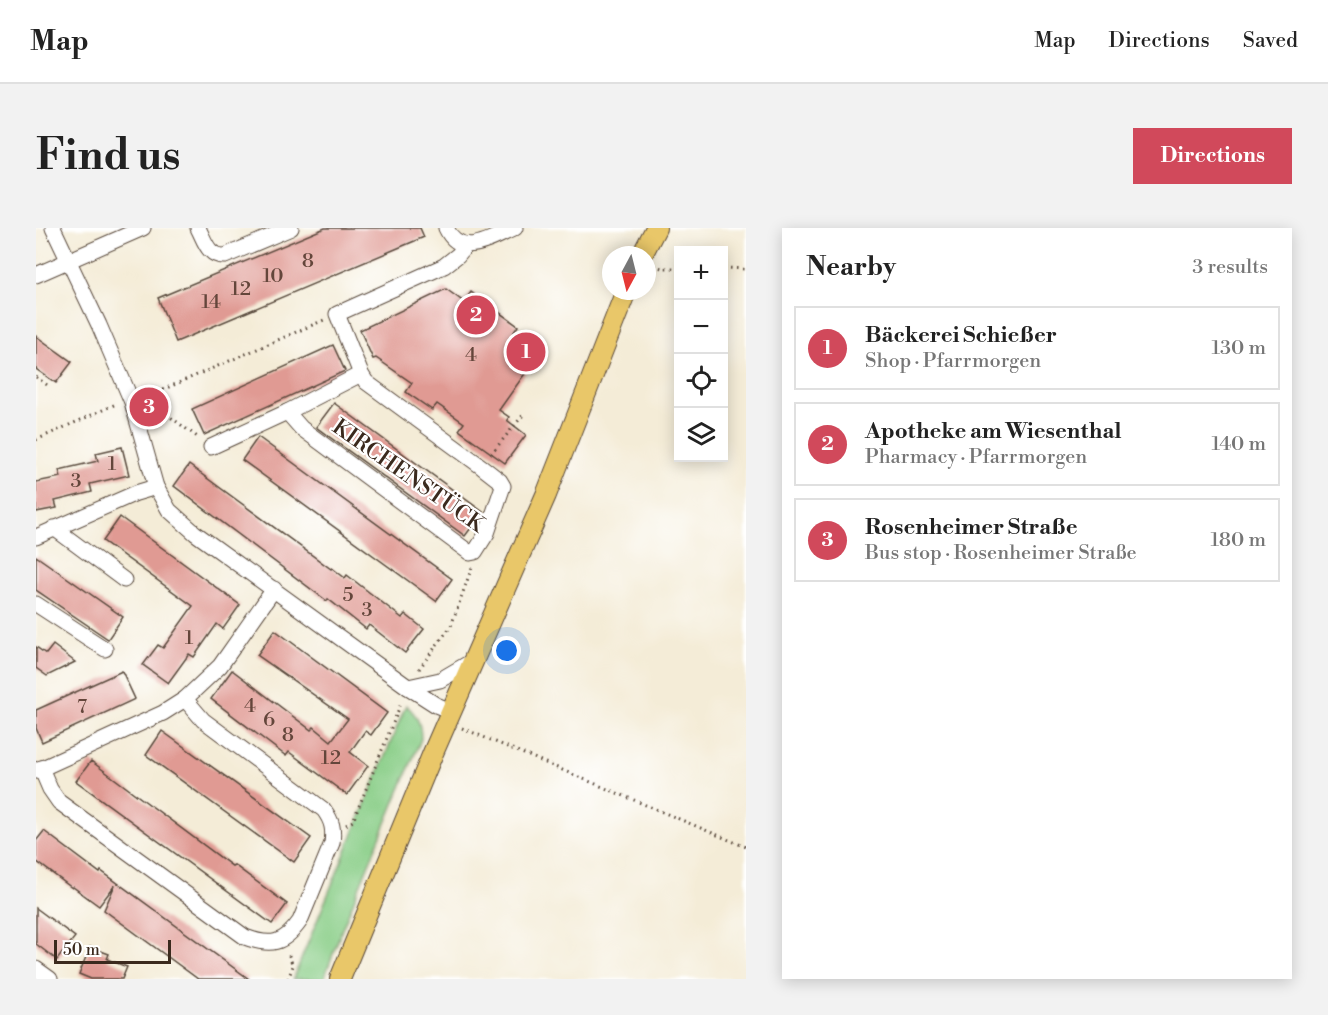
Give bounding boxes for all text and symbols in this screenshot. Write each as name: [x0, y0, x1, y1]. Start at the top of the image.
text: Map: [30, 24, 89, 59]
text: Map: [1034, 28, 1076, 54]
text: Directions: [1109, 28, 1210, 54]
text: Saved: [1243, 28, 1298, 54]
button: Directions: [1133, 128, 1292, 184]
text: Find us: [36, 130, 180, 183]
north arrow: [602, 246, 656, 300]
map controls: [674, 246, 728, 462]
button: +: [674, 246, 728, 300]
house number: 8: [302, 249, 314, 274]
text: Nearby: [806, 251, 896, 283]
text: 3 results: [1192, 255, 1268, 280]
house number: 10: [262, 264, 284, 289]
house number: 12: [231, 277, 251, 302]
house number: 14: [201, 290, 221, 315]
pin: 2: [456, 292, 496, 338]
button: −: [674, 300, 728, 354]
text: Bäckerei Schießer: [865, 322, 1057, 349]
pin: 1: [506, 330, 546, 374]
text: 1: [823, 336, 832, 361]
text: 130 m: [1211, 336, 1266, 361]
house number: 4: [465, 343, 477, 368]
text: Shop · Pfarrmorgen: [865, 349, 1041, 374]
button: locate: [674, 354, 728, 408]
pin: 3: [130, 384, 168, 429]
button: layers: [674, 408, 728, 462]
street label: KIRCHENSTÜCK: [327, 413, 491, 540]
text: Apotheke am Wiesenthal: [865, 418, 1122, 445]
text: 2: [821, 432, 834, 457]
text: 140 m: [1211, 432, 1266, 457]
text: Pharmacy · Pfarrmorgen: [865, 445, 1087, 470]
house number: 1: [108, 452, 117, 477]
house number: 3: [70, 469, 82, 494]
text: Rosenheimer Straße: [865, 514, 1078, 541]
text: 3: [821, 528, 834, 553]
text: 180 m: [1211, 528, 1266, 553]
text: Bus stop · Rosenheimer Straße: [865, 541, 1137, 566]
house number: 5: [342, 583, 354, 608]
house number: 3: [361, 598, 373, 623]
house number: 1: [185, 626, 194, 651]
your location: [492, 636, 521, 665]
house number: 4: [244, 694, 256, 719]
house number: 7: [77, 695, 87, 720]
house number: 6: [263, 708, 275, 733]
house number: 8: [282, 723, 294, 748]
house number: 12: [321, 746, 341, 771]
scale bar: [54, 937, 171, 964]
text: 50 m: [63, 940, 100, 960]

